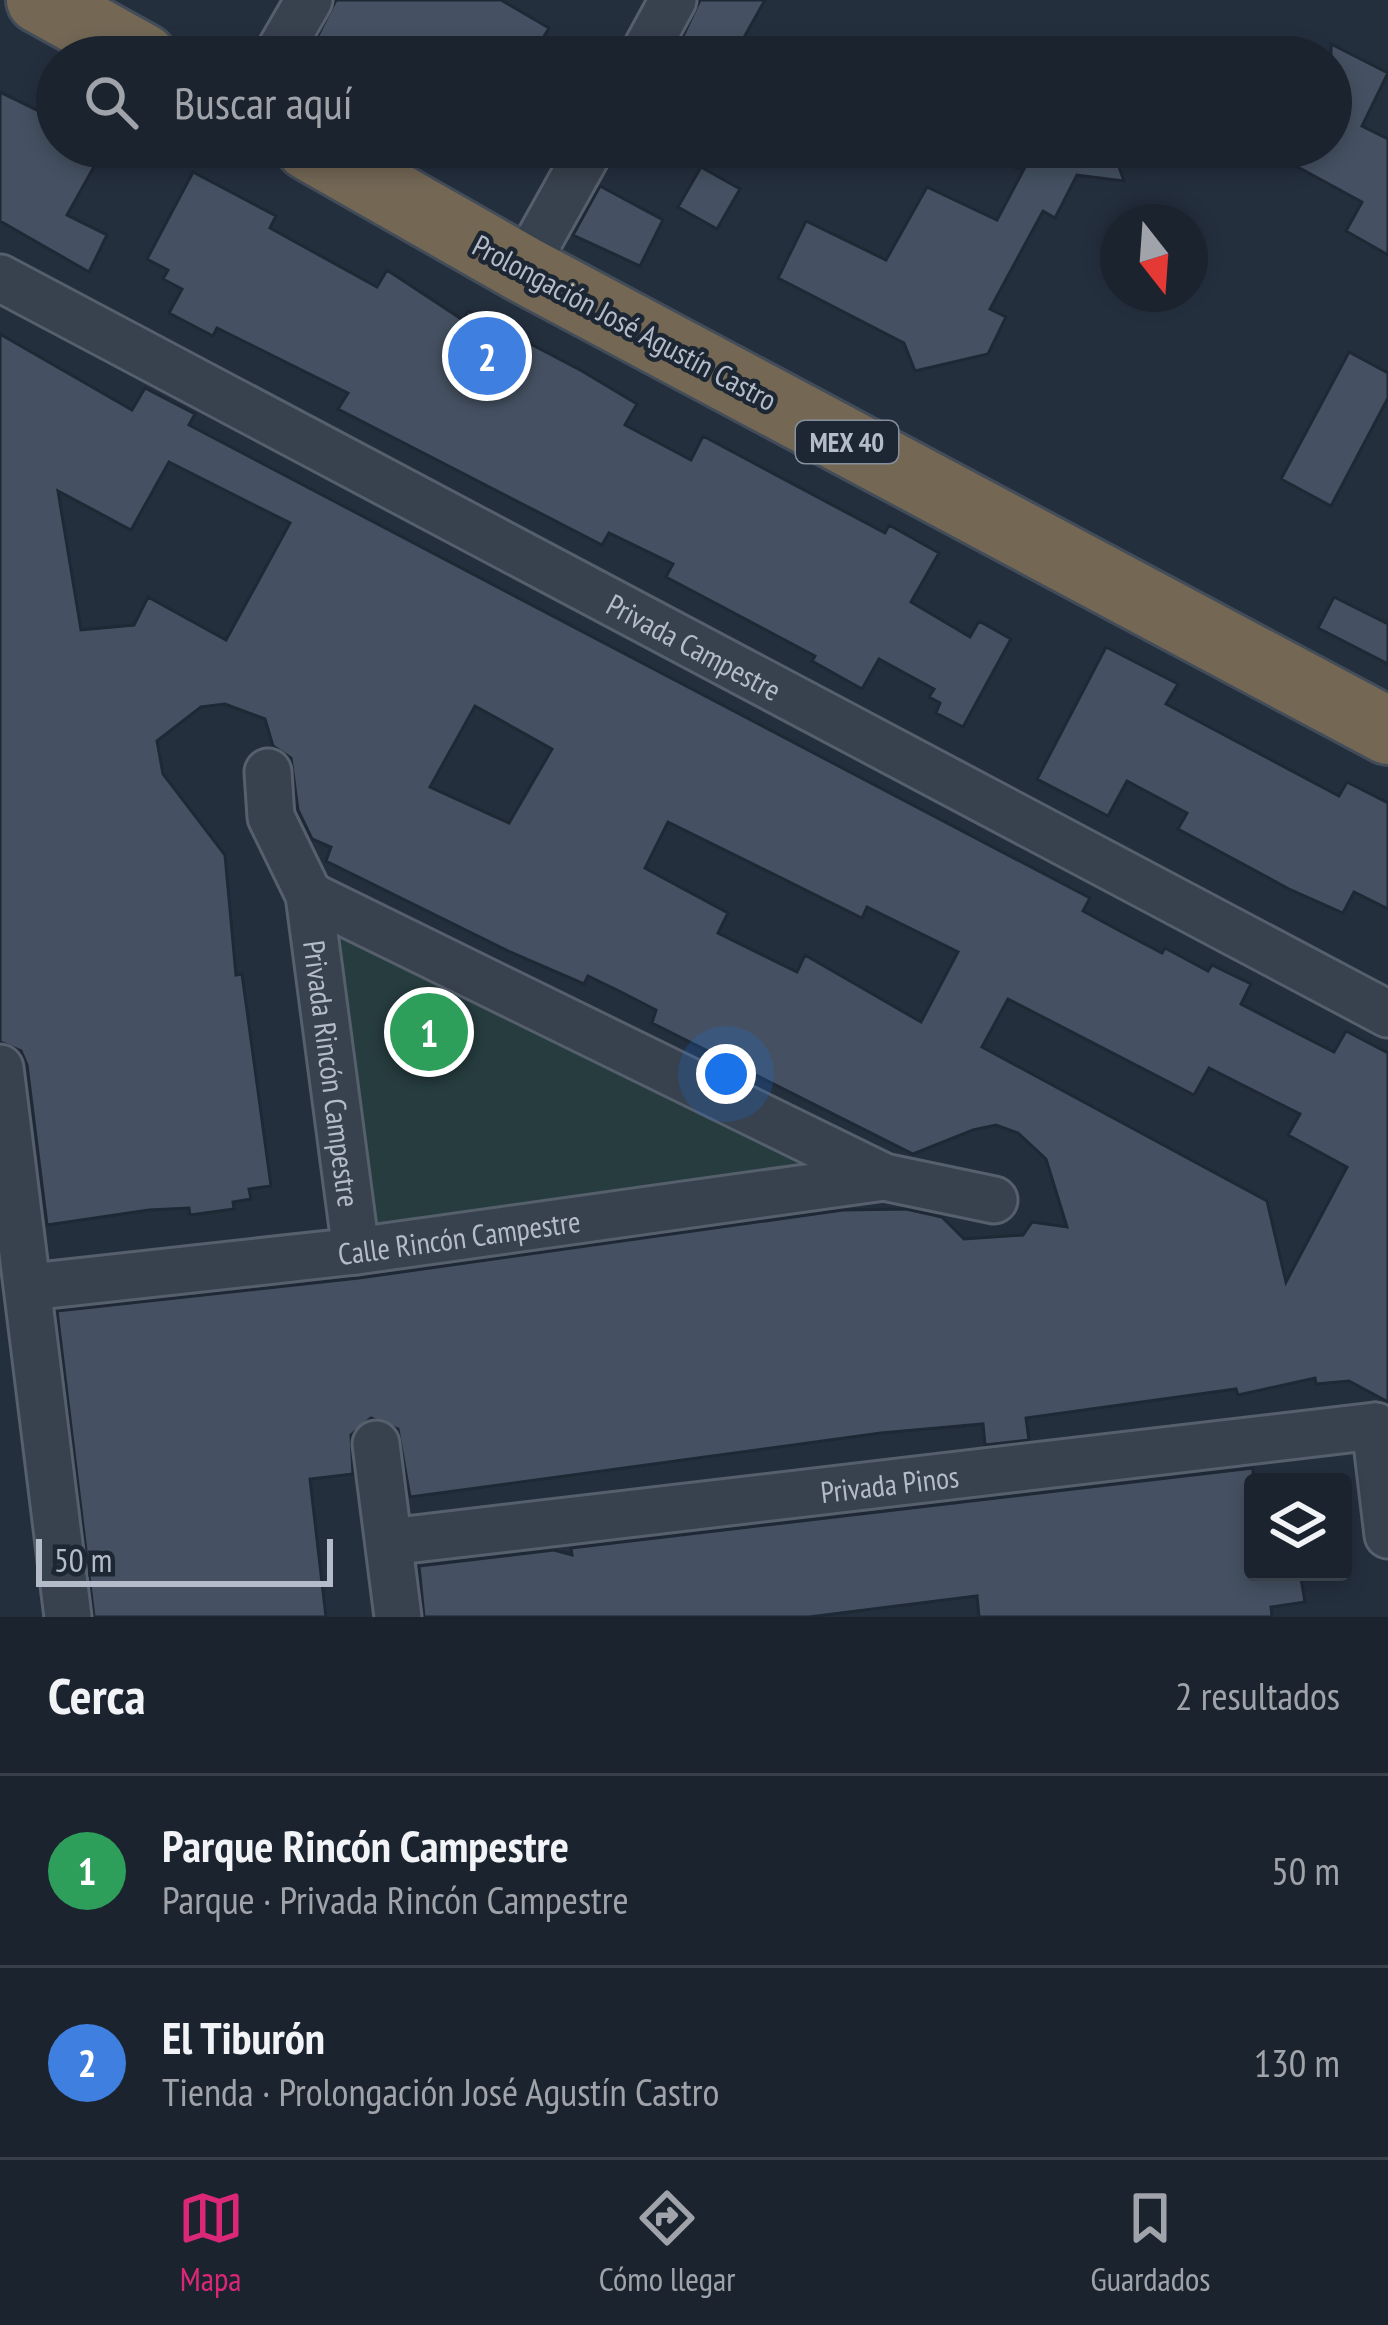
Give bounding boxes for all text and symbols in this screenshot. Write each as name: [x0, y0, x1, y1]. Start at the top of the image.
search box: [36, 36, 1352, 168]
icon: search: [78, 69, 144, 135]
text: Buscar aquí: [174, 73, 353, 131]
north arrow: [1100, 204, 1208, 312]
street label: Prolongación José Agustín Castro: [466, 225, 784, 419]
pin: 2: [448, 311, 526, 401]
road number: MEX 40: [796, 421, 898, 463]
street label: Privada Campestre: [601, 584, 788, 708]
street label: Privada Rincón Campestre: [296, 938, 369, 1209]
pin: 1: [390, 987, 468, 1077]
your location: [696, 1044, 756, 1104]
street label: Calle Rincón Campestre: [336, 1200, 583, 1272]
street label: Privada Pinos: [818, 1456, 961, 1511]
map controls: [1244, 1473, 1352, 1581]
button: layers: [1244, 1473, 1352, 1581]
scale bar: [36, 1533, 333, 1586]
text: 50 m: [54, 1538, 112, 1581]
text: Cerca: [48, 1662, 146, 1728]
text: 2 resultados: [1175, 1670, 1340, 1721]
text: Parque Rincón Campestre: [162, 1816, 569, 1874]
text: 1: [78, 1845, 96, 1896]
text: 50 m: [1271, 1845, 1340, 1896]
text: Parque · Privada Rincón Campestre: [162, 1874, 629, 1925]
text: El Tiburón: [162, 2008, 325, 2066]
text: 2: [78, 2037, 96, 2088]
text: 130 m: [1254, 2037, 1340, 2088]
text: Tienda · Prolongación José Agustín Castro: [162, 2066, 719, 2117]
tab: Mapa: [178, 2185, 244, 2300]
tab: Cómo llegar: [599, 2185, 735, 2300]
tab: Guardados: [1090, 2185, 1210, 2300]

